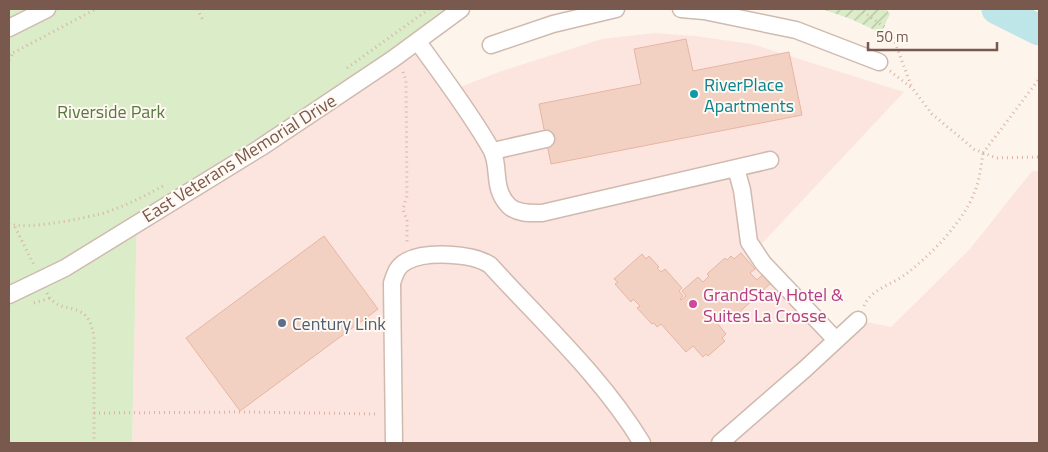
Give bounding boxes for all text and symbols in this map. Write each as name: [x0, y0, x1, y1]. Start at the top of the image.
scale bar: [868, 20, 997, 52]
text: 50 m: [876, 25, 909, 48]
place label: RiverPlace Apartments: [704, 71, 794, 119]
street label: East Veterans Memorial Drive: [137, 87, 341, 229]
marker: RiverPlace Apartments: [688, 88, 700, 100]
park label: Riverside Park: [57, 98, 165, 125]
place label: GrandStay Hotel & Suites La Crosse: [703, 281, 844, 329]
marker: GrandStay Hotel & Suites La Crosse: [687, 298, 699, 310]
place label: Century Link: [292, 310, 386, 337]
marker: Century Link: [276, 317, 288, 329]

